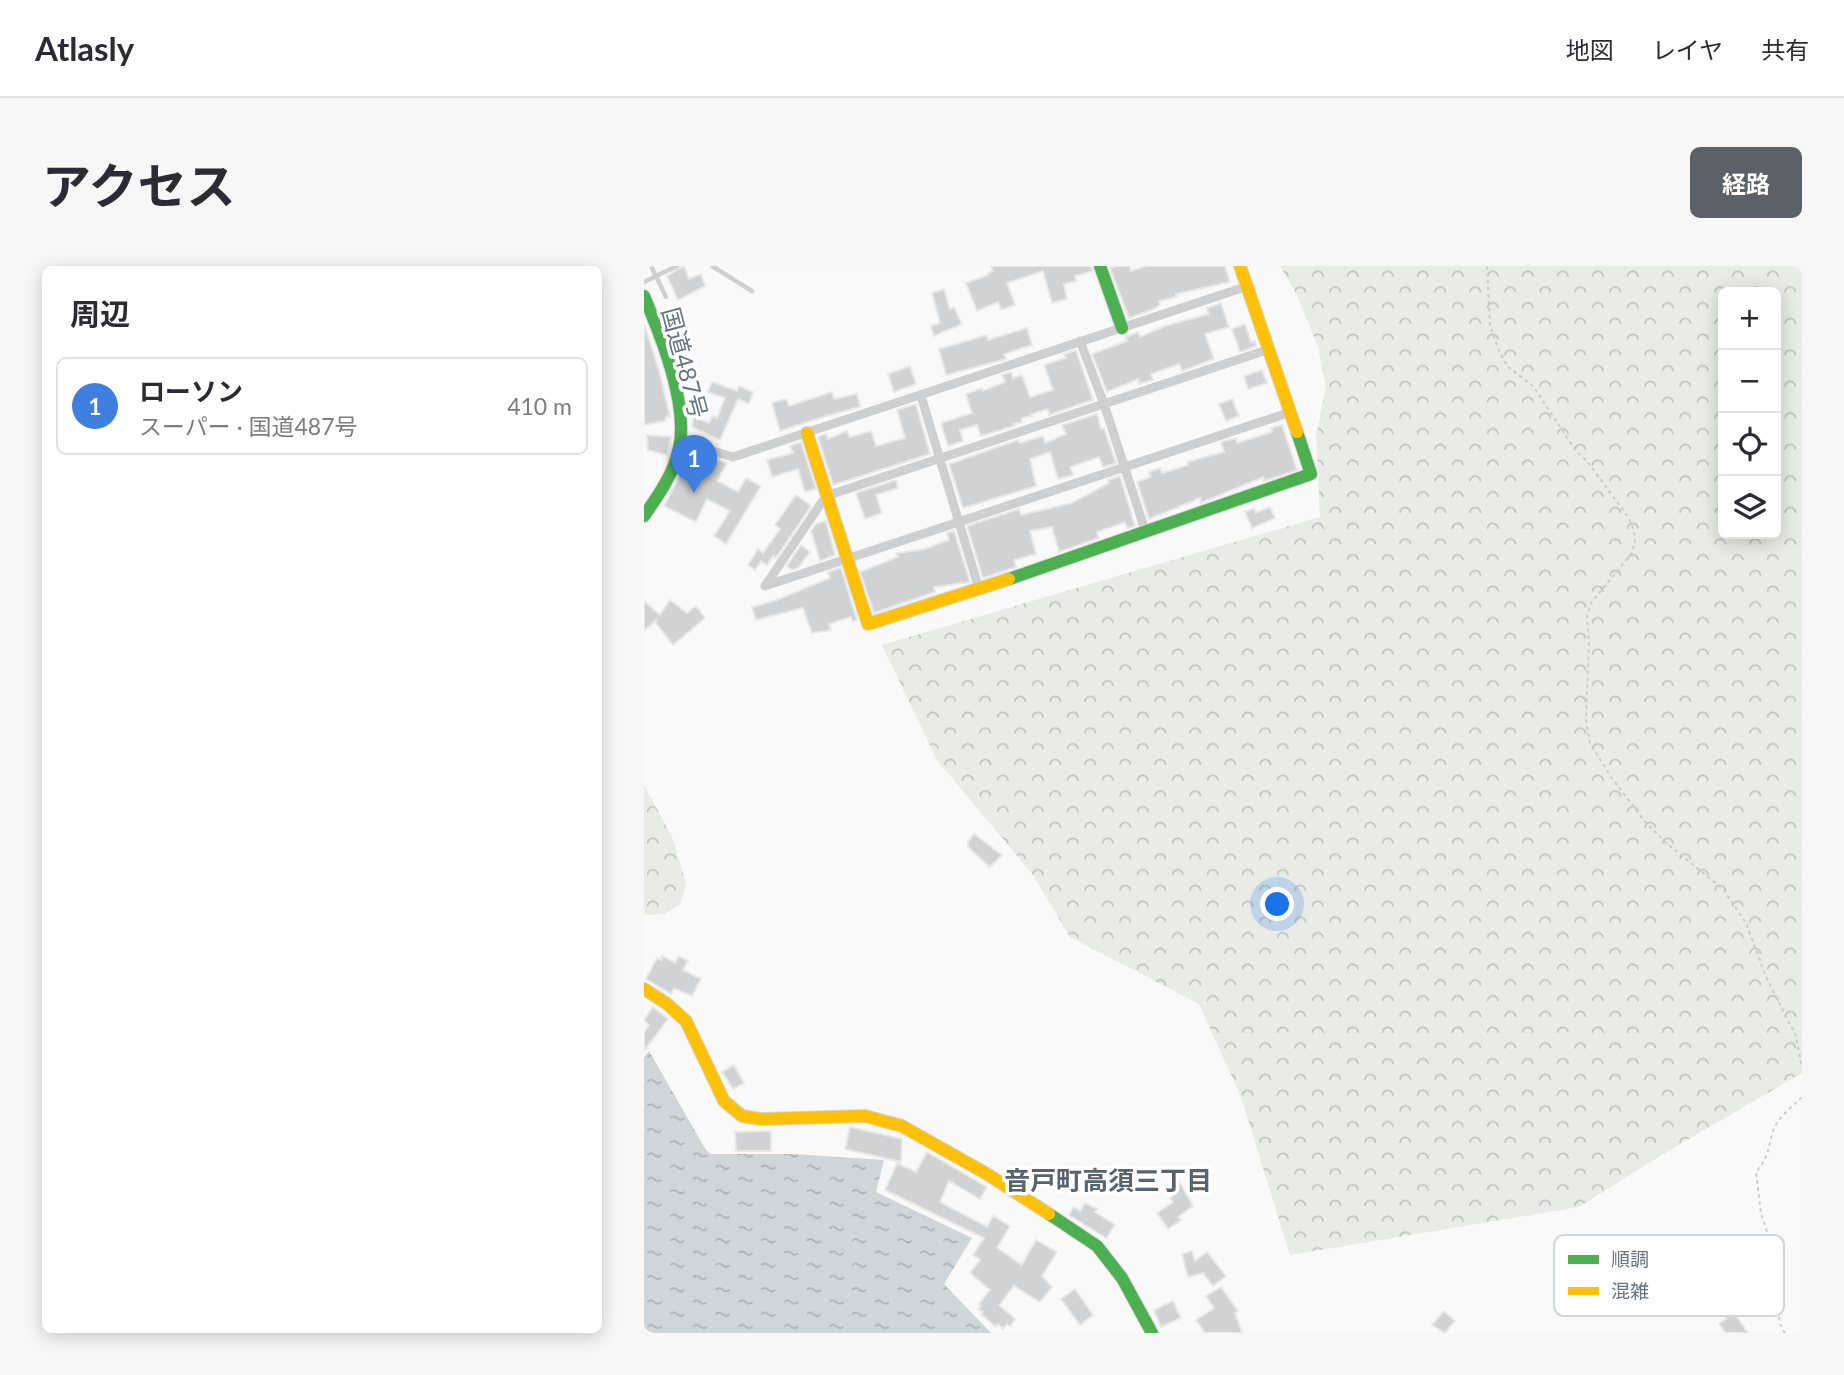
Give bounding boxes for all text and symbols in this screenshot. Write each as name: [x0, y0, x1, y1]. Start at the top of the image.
text: Atlasly: [35, 28, 134, 68]
text: 地図: [1566, 35, 1614, 64]
text: レイヤ: [1652, 35, 1723, 64]
text: 共有: [1761, 35, 1809, 64]
button: 経路: [1690, 147, 1802, 218]
text: アクセス: [42, 156, 236, 214]
map controls: [1718, 287, 1781, 539]
button: +: [1718, 287, 1781, 350]
text: 周辺: [70, 295, 130, 331]
street label: 国道487号: [657, 304, 714, 421]
button: −: [1718, 350, 1781, 413]
text: ローソン: [139, 375, 243, 407]
text: 1: [88, 392, 102, 420]
text: 410 m: [507, 392, 572, 420]
text: スーパー · 国道487号: [139, 412, 358, 440]
button: locate: [1718, 413, 1781, 476]
pin: 1: [671, 435, 717, 493]
button: layers: [1718, 476, 1781, 539]
your location: [1260, 887, 1294, 921]
district label: 音戸町高須三丁目: [1004, 1164, 1212, 1196]
legend: [1554, 1235, 1784, 1316]
text: 順調: [1611, 1247, 1649, 1270]
text: 混雑: [1611, 1279, 1649, 1302]

